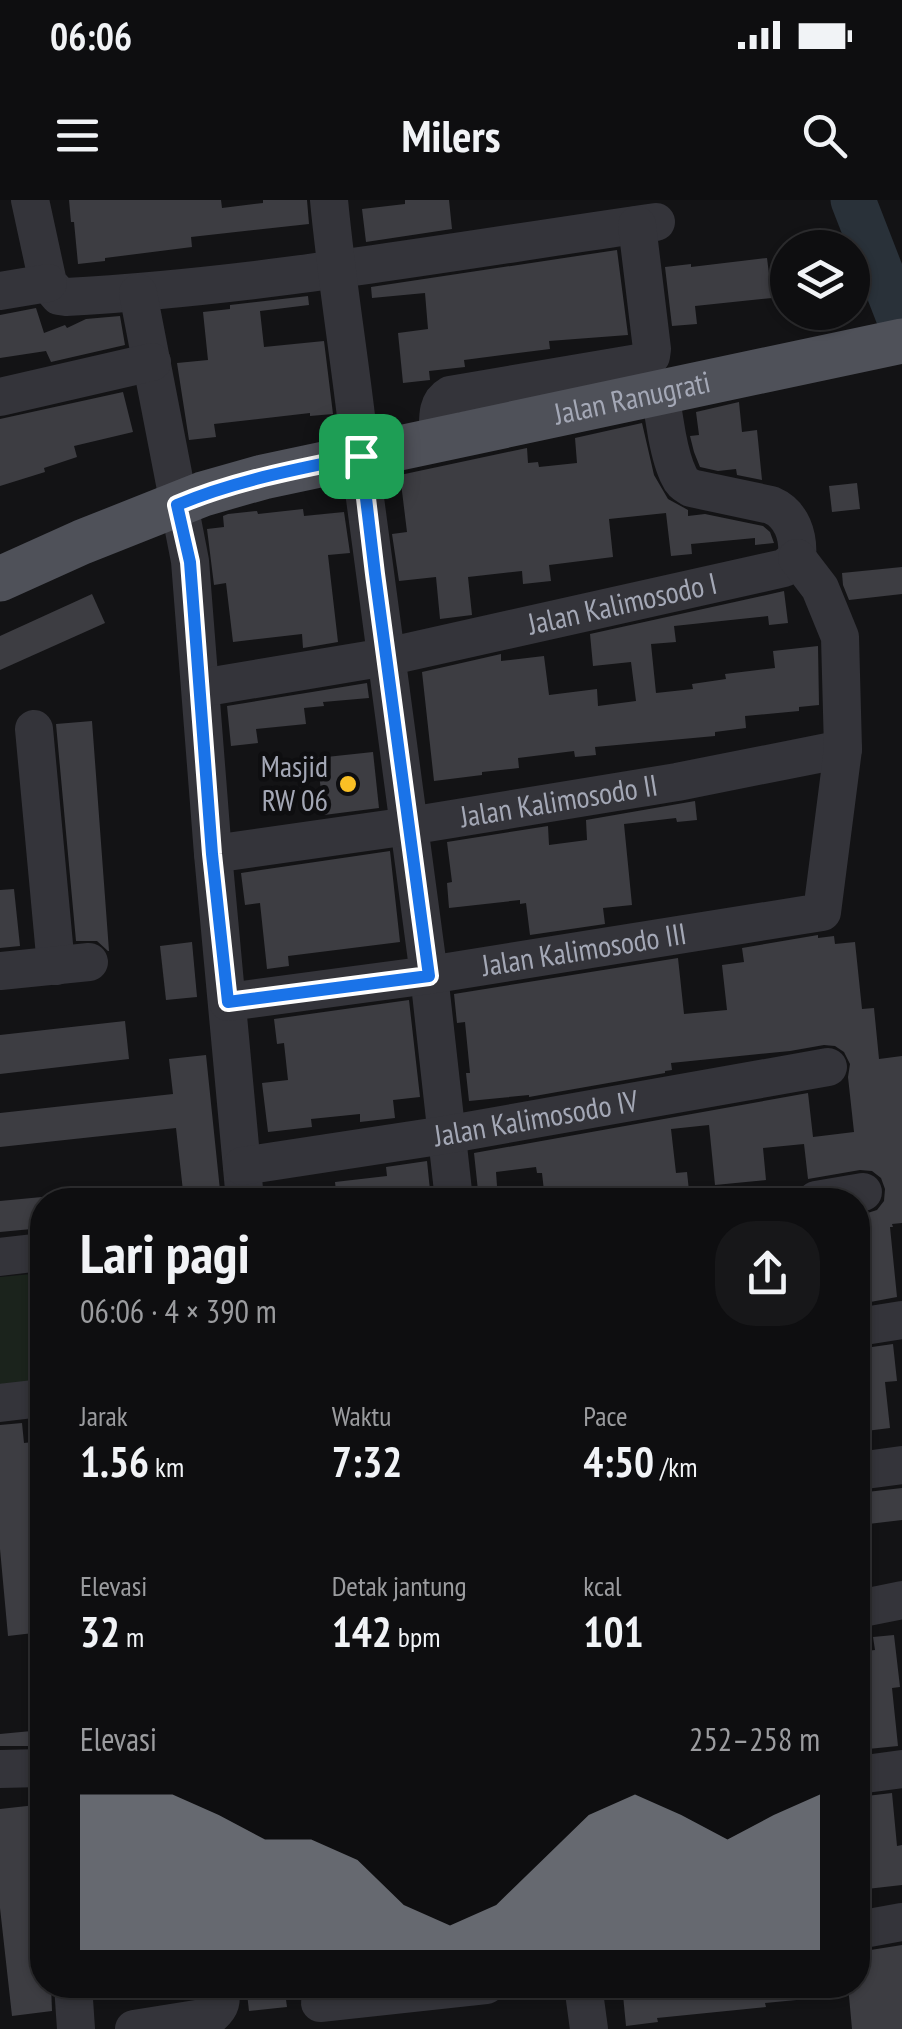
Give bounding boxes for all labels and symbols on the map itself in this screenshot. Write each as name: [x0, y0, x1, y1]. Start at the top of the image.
street label: Jalan Ranugrati: [549, 361, 713, 433]
pin: [319, 414, 404, 499]
street label: Jalan Kalimosodo I: [523, 563, 720, 643]
place label: Masjid RW 06: [261, 746, 328, 819]
street label: Jalan Kalimosodo II: [456, 764, 660, 835]
marker: Masjid RW 06: [337, 773, 359, 795]
street label: Jalan Kalimosodo III: [478, 913, 689, 984]
street label: Jalan Kalimosodo IV: [430, 1080, 641, 1155]

